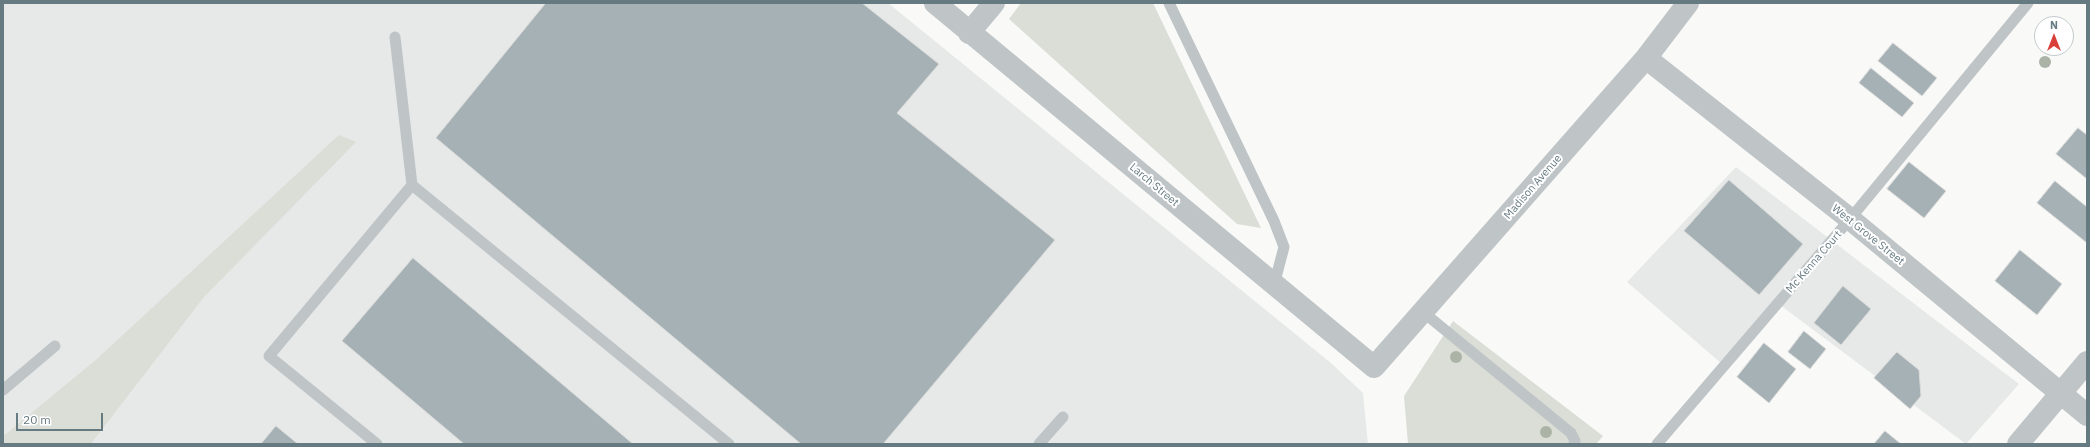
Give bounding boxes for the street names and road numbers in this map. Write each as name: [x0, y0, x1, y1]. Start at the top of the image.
street label: Madison Avenue: [1501, 152, 1565, 222]
street label: Larch Street: [1127, 161, 1181, 209]
street label: West Grove Street: [1829, 202, 1907, 268]
street label: Mc Kenna Court: [1783, 228, 1845, 296]

